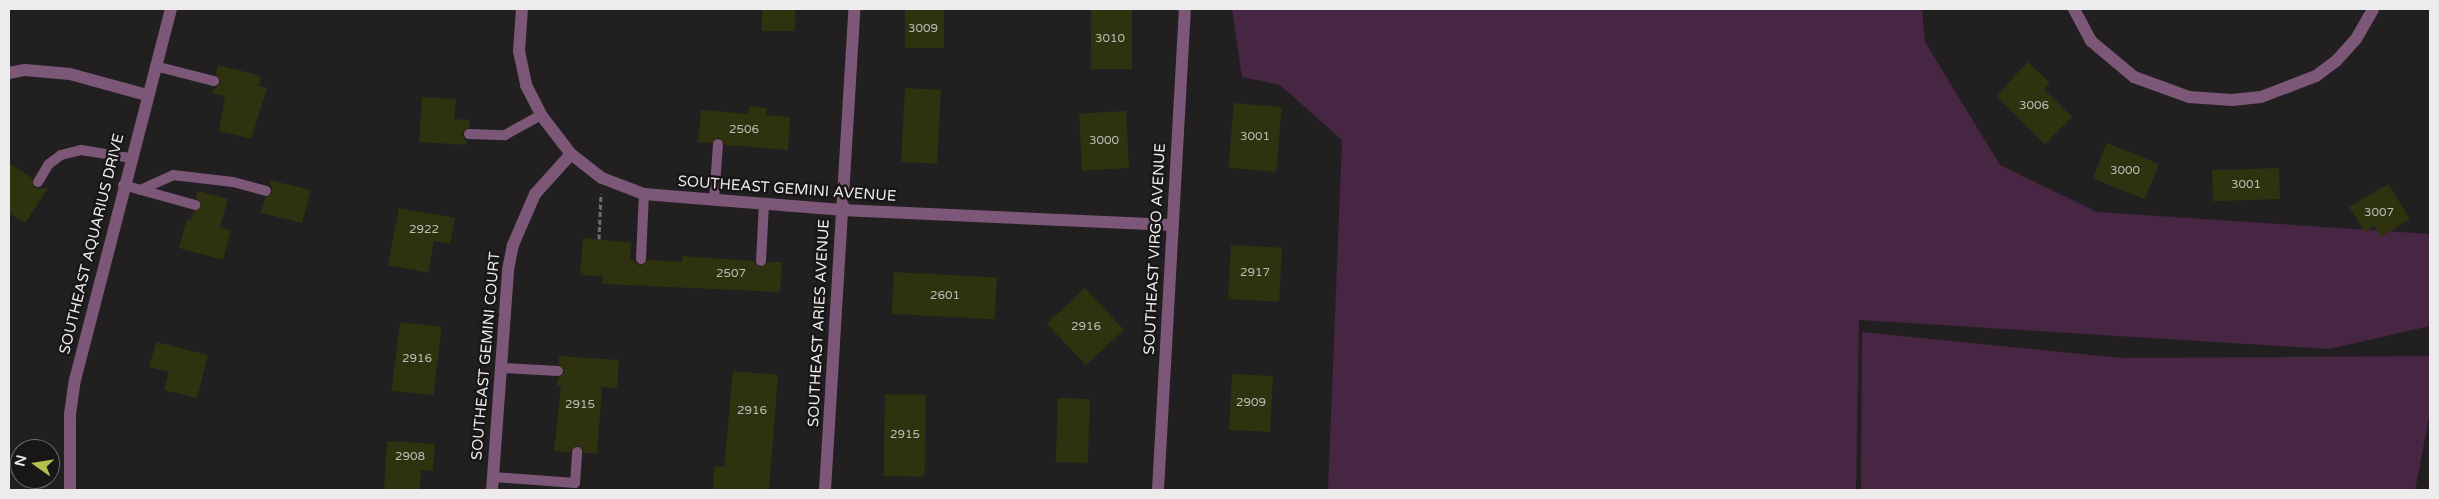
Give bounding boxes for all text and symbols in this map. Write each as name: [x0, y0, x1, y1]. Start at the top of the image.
house number: 3009: [908, 22, 938, 36]
house number: 3010: [1095, 32, 1125, 46]
house number: 3006: [2019, 99, 2049, 113]
house number: 2506: [729, 123, 759, 137]
house number: 3001: [1240, 130, 1270, 144]
street label: SOUTHEAST AQUARIUS DRIVE: [56, 132, 128, 356]
house number: 3000: [1089, 134, 1119, 148]
street label: SOUTHEAST VIRGO AVENUE: [1140, 143, 1170, 355]
house number: 3000: [2110, 164, 2140, 178]
street label: SOUTHEAST GEMINI AVENUE: [677, 172, 897, 206]
house number: 3001: [2231, 178, 2261, 192]
house number: 3007: [2364, 206, 2394, 220]
street label: SOUTHEAST ARIES AVENUE: [805, 219, 833, 427]
house number: 2922: [409, 223, 439, 237]
street label: SOUTHEAST GEMINI COURT: [468, 251, 504, 461]
house number: 2917: [1240, 266, 1270, 280]
house number: 2507: [716, 267, 746, 281]
house number: 2601: [930, 289, 960, 303]
house number: 2916: [1071, 320, 1101, 334]
house number: 2916: [402, 352, 432, 366]
house number: 2909: [1236, 396, 1266, 410]
house number: 2915: [565, 398, 595, 412]
house number: 2916: [737, 404, 767, 418]
house number: 2915: [890, 428, 920, 442]
north arrow: [10, 439, 60, 489]
house number: 2908: [395, 450, 425, 464]
text: N: [11, 453, 30, 468]

